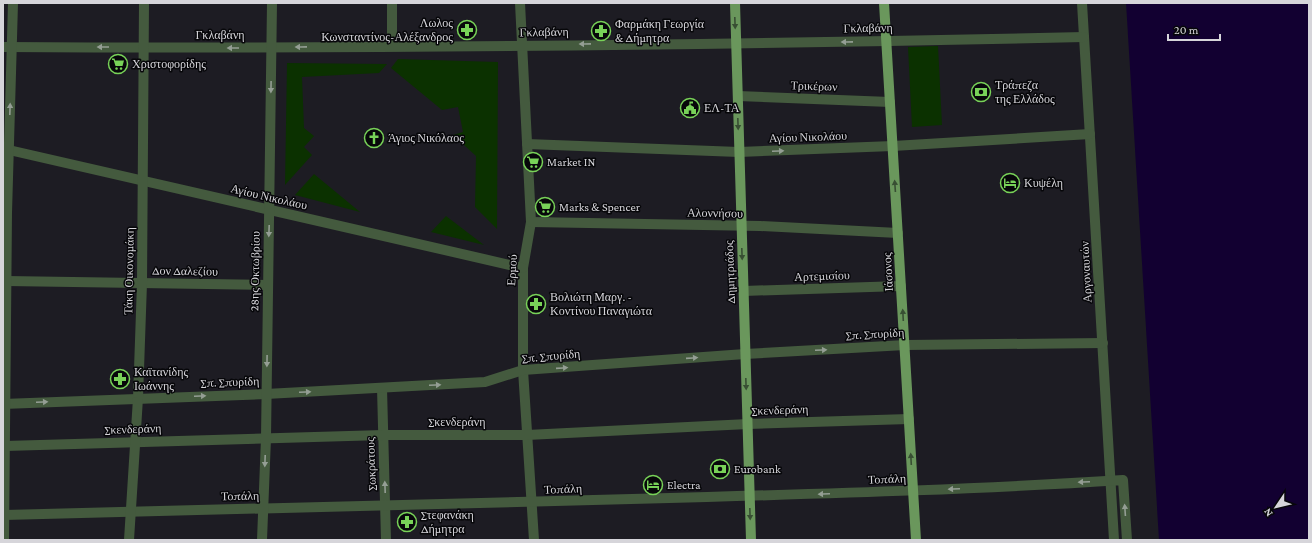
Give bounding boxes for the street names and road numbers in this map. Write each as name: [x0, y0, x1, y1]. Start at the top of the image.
street label: Γκλαβάνη: [843, 21, 893, 35]
street label: Γκλαβάνη: [519, 25, 569, 39]
street label: Γκλαβάνη: [195, 28, 245, 42]
street label: Τρικέρων: [790, 78, 838, 94]
street label: Αγίου Νικολάου: [769, 129, 847, 145]
street label: Αγίου Νικολάου: [229, 181, 309, 213]
street label: Αλοννήσου: [687, 206, 743, 220]
street label: Τάκη Οικονομάκη: [121, 227, 137, 315]
street label: 28ης Οκτωβρίου: [247, 231, 263, 311]
street label: Δημητριάδος: [722, 240, 738, 304]
street label: Αργοναυτών: [1077, 240, 1095, 303]
street label: Ιάσονος: [880, 252, 896, 292]
street label: Ερμού: [504, 254, 520, 286]
street label: Δον Δαλεζίου: [152, 263, 218, 279]
street label: Αρτεμισίου: [794, 268, 850, 284]
street label: Σπ. Σπυρίδη: [845, 325, 905, 343]
street label: Σπ. Σπυρίδη: [521, 346, 581, 366]
street label: Σπ. Σπυρίδη: [200, 374, 260, 390]
street label: Σκενδεράνη: [751, 402, 809, 418]
street label: Σκενδεράνη: [429, 415, 485, 429]
street label: Σκενδεράνη: [104, 421, 162, 437]
street label: Σωκράτους: [363, 437, 379, 491]
street label: Τοπάλη: [868, 471, 906, 487]
street label: Τοπάλη: [544, 481, 582, 497]
street label: Τοπάλη: [221, 489, 259, 503]

